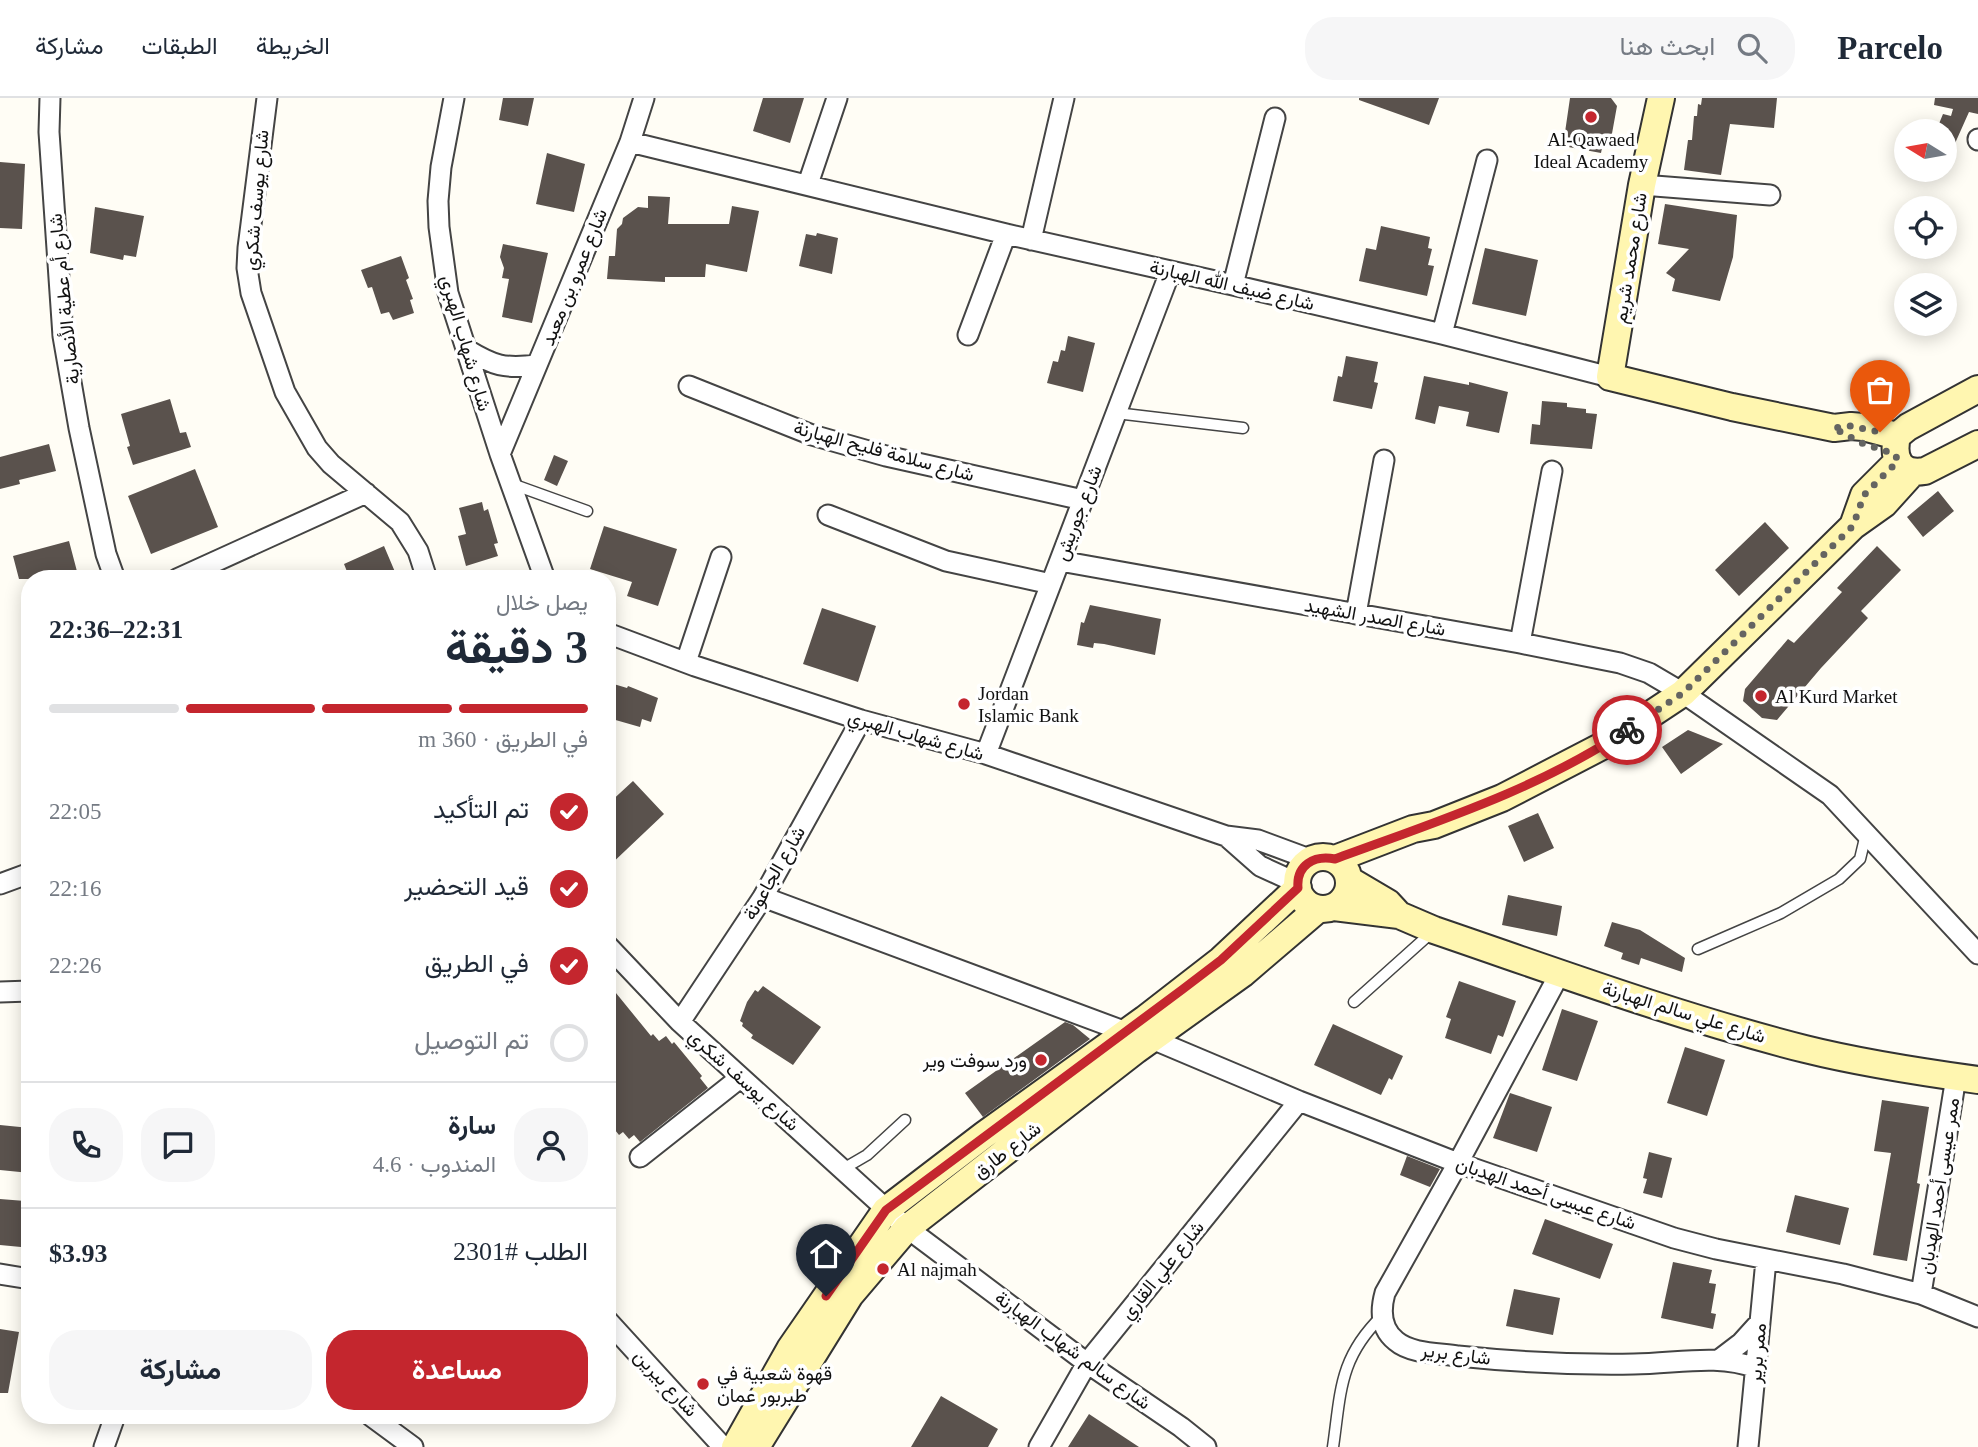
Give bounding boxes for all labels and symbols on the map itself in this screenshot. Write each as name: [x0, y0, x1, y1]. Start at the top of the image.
marker: Al-Qawaed Ideal Academy: [1583, 109, 1599, 125]
north arrow: [1894, 119, 1956, 182]
street label: شارع يوسف شكري: [239, 129, 278, 272]
place label: Al-Qawaed Ideal Academy: [1534, 129, 1649, 172]
street label: شارع محمد شريم: [1609, 191, 1653, 325]
street label: شارع عمرو بن معبد: [537, 205, 613, 349]
street label: شارع أم عطية الأنصارية: [45, 212, 85, 386]
street label: شارع ضيف الله الهبارنة: [1147, 256, 1316, 316]
street label: شارع شهاب الهبري: [432, 273, 495, 415]
pin: [1850, 360, 1910, 432]
street label: شارع سلامة فليح الهبارنة: [791, 417, 977, 488]
street label: شارع جوريش: [1050, 463, 1108, 564]
street label: شارع الصدر الشهيد: [1302, 594, 1447, 642]
place label: Jordan Islamic Bank: [978, 683, 1079, 726]
place label: Al Kurd Market: [1775, 686, 1898, 707]
marker: Al Kurd Market: [1753, 688, 1769, 704]
courier: [1592, 695, 1662, 765]
marker: Jordan Islamic Bank: [956, 696, 972, 712]
street label: شارع شهاب الهبري: [844, 706, 986, 769]
street label: شارع الجاعونة: [739, 823, 811, 924]
street label: شارع علي سالم الهبارنة: [1598, 977, 1768, 1052]
street label: شارع يوسف شكري: [681, 1025, 803, 1139]
place label: ورد سوفت وير: [922, 1050, 1027, 1072]
marker: ورد سوفت وير: [1033, 1052, 1049, 1068]
street label: ممر عيسى أحمد الهدبان: [1915, 1096, 1964, 1276]
street label: شارع طارق: [969, 1117, 1046, 1184]
street label: شارع عيسى أحمد الهدبان: [1453, 1152, 1639, 1236]
street label: شارع علي القاري: [1116, 1217, 1212, 1326]
pin: [796, 1224, 856, 1296]
place label: Al najmah: [897, 1259, 977, 1280]
marker: Al najmah: [875, 1261, 891, 1277]
street label: شارع سالم شهاب الهبارنة: [990, 1286, 1155, 1415]
street label: ممر برير: [1744, 1322, 1771, 1385]
street label: شارع برير: [1419, 1339, 1492, 1371]
street label: شارع بيرين: [628, 1345, 702, 1422]
place label: قهوة شعبية في طبربور عمان: [717, 1363, 832, 1407]
marker: قهوة شعبية في طبربور عمان: [695, 1376, 711, 1392]

